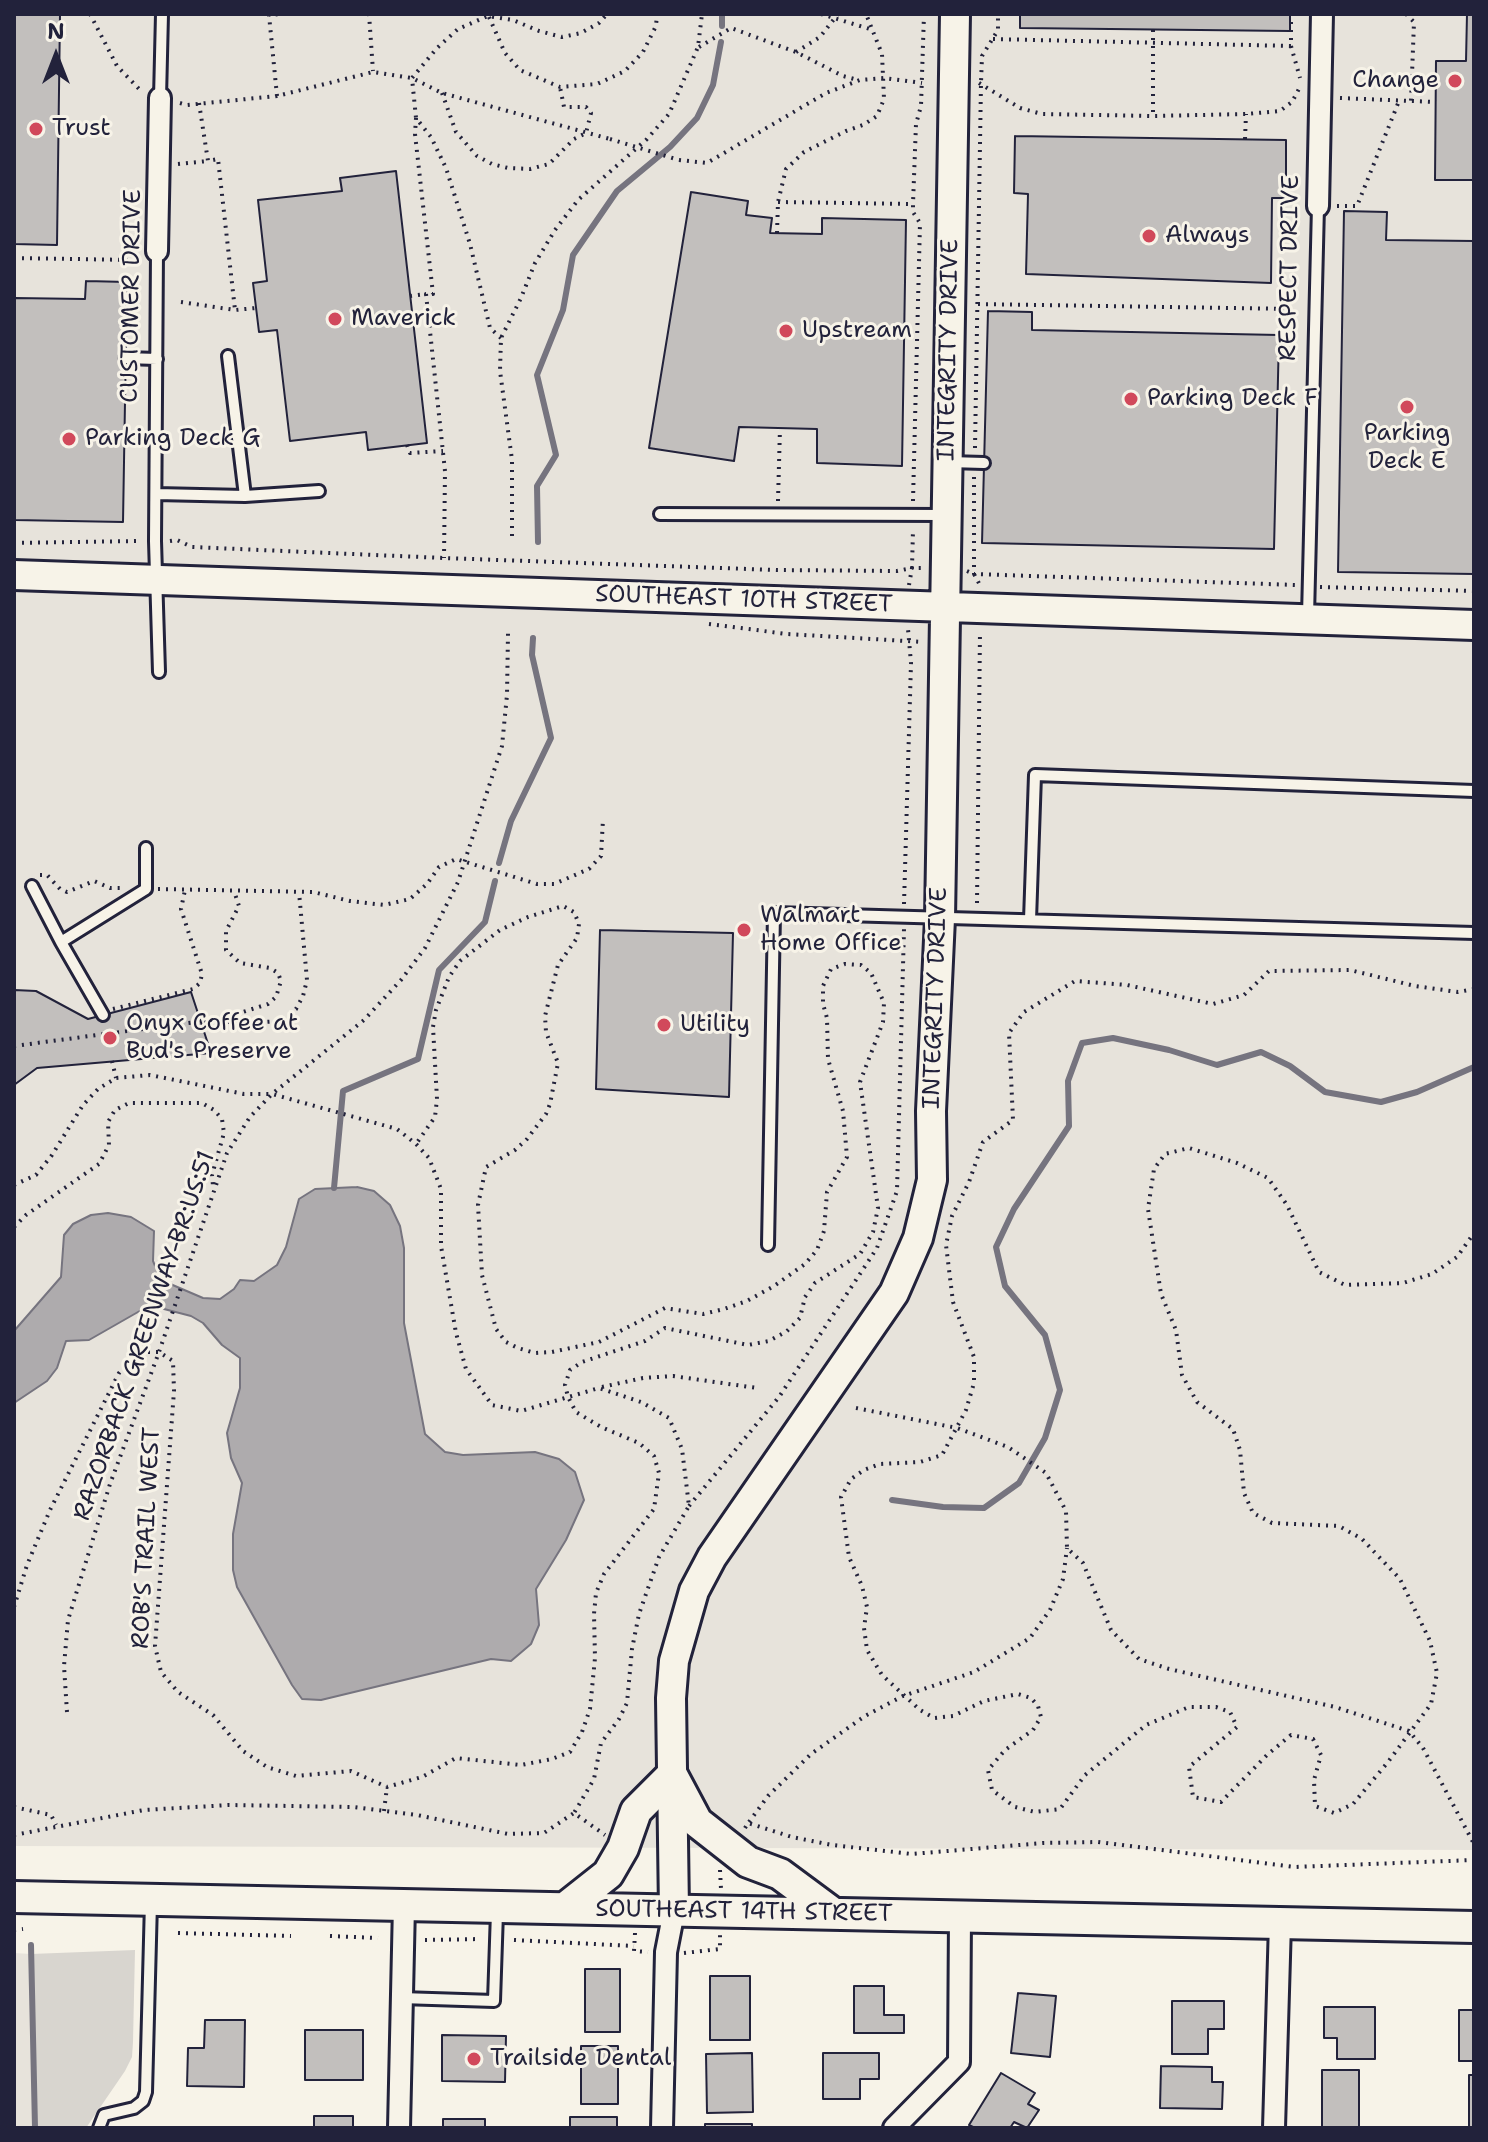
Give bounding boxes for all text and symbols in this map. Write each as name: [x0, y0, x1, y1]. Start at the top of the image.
north arrow: [16, 16, 96, 96]
text: N: [47, 17, 65, 46]
place label: Change: [1352, 67, 1439, 95]
marker: Change: [1446, 72, 1464, 90]
place label: Trust: [52, 115, 111, 143]
marker: Trust: [27, 120, 45, 138]
street label: RESPECT DRIVE: [1274, 175, 1306, 361]
street label: CUSTOMER DRIVE: [116, 189, 148, 403]
place label: Always: [1165, 222, 1250, 250]
marker: Always: [1140, 227, 1158, 245]
street label: INTEGRITY DRIVE: [933, 239, 965, 461]
place label: Maverick: [351, 305, 456, 333]
marker: Maverick: [326, 310, 344, 328]
place label: Upstream: [802, 317, 912, 345]
marker: Upstream: [777, 322, 795, 340]
place label: Parking Deck F: [1147, 385, 1318, 413]
marker: Parking Deck F: [1122, 390, 1140, 408]
marker: Parking Deck E: [1398, 398, 1416, 416]
place label: Parking Deck E: [1364, 420, 1450, 476]
place label: Parking Deck G: [85, 425, 260, 453]
marker: Parking Deck G: [60, 430, 78, 448]
street label: SOUTHEAST 10TH STREET: [595, 580, 893, 620]
street label: INTEGRITY DRIVE: [918, 886, 954, 1110]
place label: Walmart Home Office: [760, 902, 902, 958]
marker: Walmart Home Office: [735, 921, 753, 939]
place label: Onyx Coffee at Bud's Preserve: [126, 1010, 298, 1066]
place label: Utility: [680, 1011, 750, 1039]
marker: Utility: [655, 1016, 673, 1034]
marker: Onyx Coffee at Bud's Preserve: [101, 1029, 119, 1047]
street label: RAZORBACK GREENWAY-BR:US:51: [68, 1148, 222, 1524]
street label: ROB'S TRAIL WEST: [127, 1426, 167, 1650]
street label: SOUTHEAST 14TH STREET: [595, 1895, 893, 1929]
place label: Trailside Dental: [490, 2045, 671, 2073]
marker: Trailside Dental: [465, 2050, 483, 2068]

